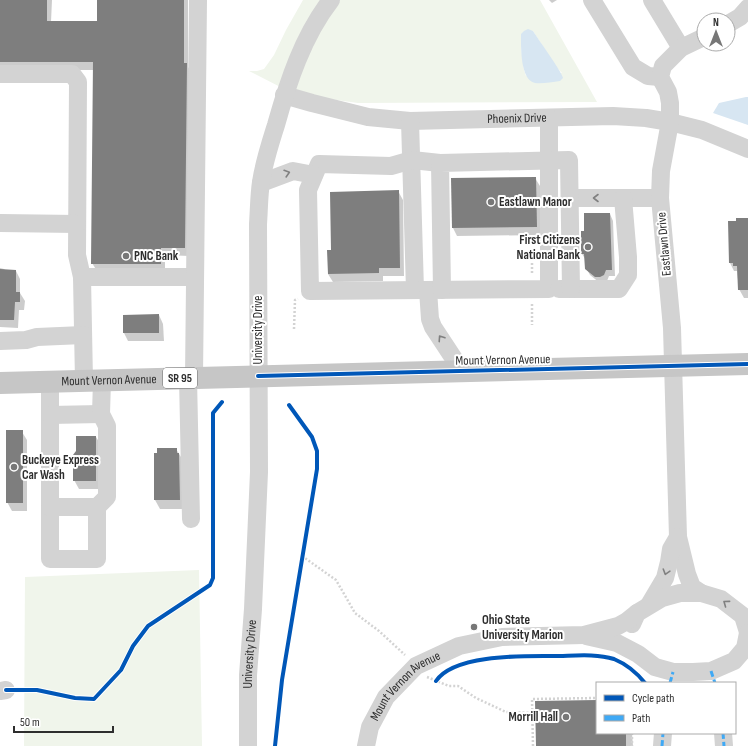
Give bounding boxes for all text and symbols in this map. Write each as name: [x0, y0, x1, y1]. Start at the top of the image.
north arrow: [696, 12, 736, 52]
text: N: [713, 16, 719, 29]
street label: Phoenix Drive: [487, 110, 547, 127]
one-way arrow: [283, 169, 290, 178]
place label: Eastlawn Manor: [499, 194, 572, 210]
one-way arrow: [593, 194, 599, 202]
marker: Eastlawn Manor: [486, 197, 496, 207]
street label: Eastlawn Drive: [653, 212, 675, 276]
place label: First Citizens National Bank: [517, 232, 581, 263]
marker: First Citizens National Bank: [583, 242, 593, 252]
place label: PNC Bank: [134, 248, 179, 264]
marker: PNC Bank: [121, 251, 131, 261]
street label: University Drive: [250, 296, 266, 364]
one-way arrow: [438, 336, 445, 343]
street label: Mount Vernon Avenue: [455, 351, 551, 369]
road number: SR 95: [163, 368, 197, 388]
street label: Mount Vernon Avenue: [61, 371, 157, 389]
place label: Buckeye Express Car Wash: [22, 452, 99, 483]
marker: Buckeye Express Car Wash: [9, 462, 19, 472]
one-way arrow: [662, 568, 671, 575]
one-way arrow: [723, 601, 730, 608]
place label: Ohio State University Marion: [482, 612, 563, 643]
street label: University Drive: [240, 619, 260, 689]
marker: Ohio State University Marion: [469, 622, 479, 632]
street label: Mount Vernon Avenue: [367, 648, 443, 724]
legend: [596, 682, 736, 734]
text: Cycle path: [632, 691, 674, 706]
scale bar: [14, 708, 113, 734]
place label: Morrill Hall: [509, 709, 558, 725]
text: Path: [632, 711, 650, 726]
marker: Morrill Hall: [561, 712, 571, 722]
text: 50 m: [20, 715, 40, 730]

